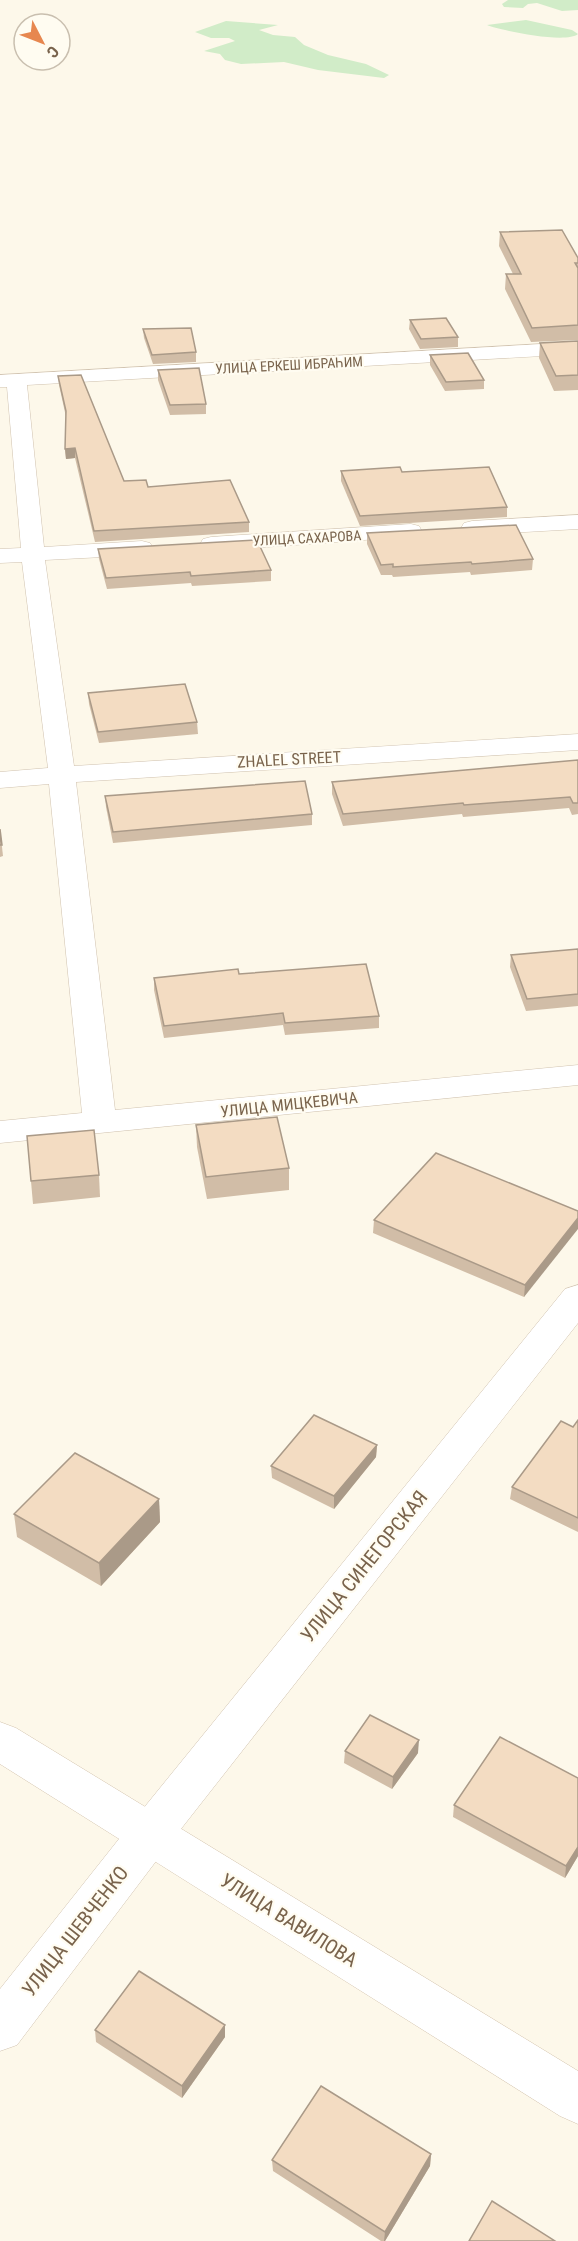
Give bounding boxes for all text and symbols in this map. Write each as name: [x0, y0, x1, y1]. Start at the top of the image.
north arrow: [12, 12, 72, 72]
text: С: [43, 42, 63, 61]
street label: УЛИЦА ЕРКЕШ ИБРАҺИМ: [215, 353, 363, 377]
street label: УЛИЦА САХАРОВА: [252, 527, 362, 549]
street label: ZHALEL STREET: [237, 747, 341, 772]
street label: УЛИЦА МИЦКЕВИЧА: [219, 1088, 359, 1121]
street label: УЛИЦА СИНЕГОРСКАЯ: [296, 1485, 432, 1647]
street label: УЛИЦА ШЕВЧЕНКО: [17, 1861, 133, 2001]
street label: УЛИЦА ВАВИЛОВА: [216, 1868, 362, 1972]

